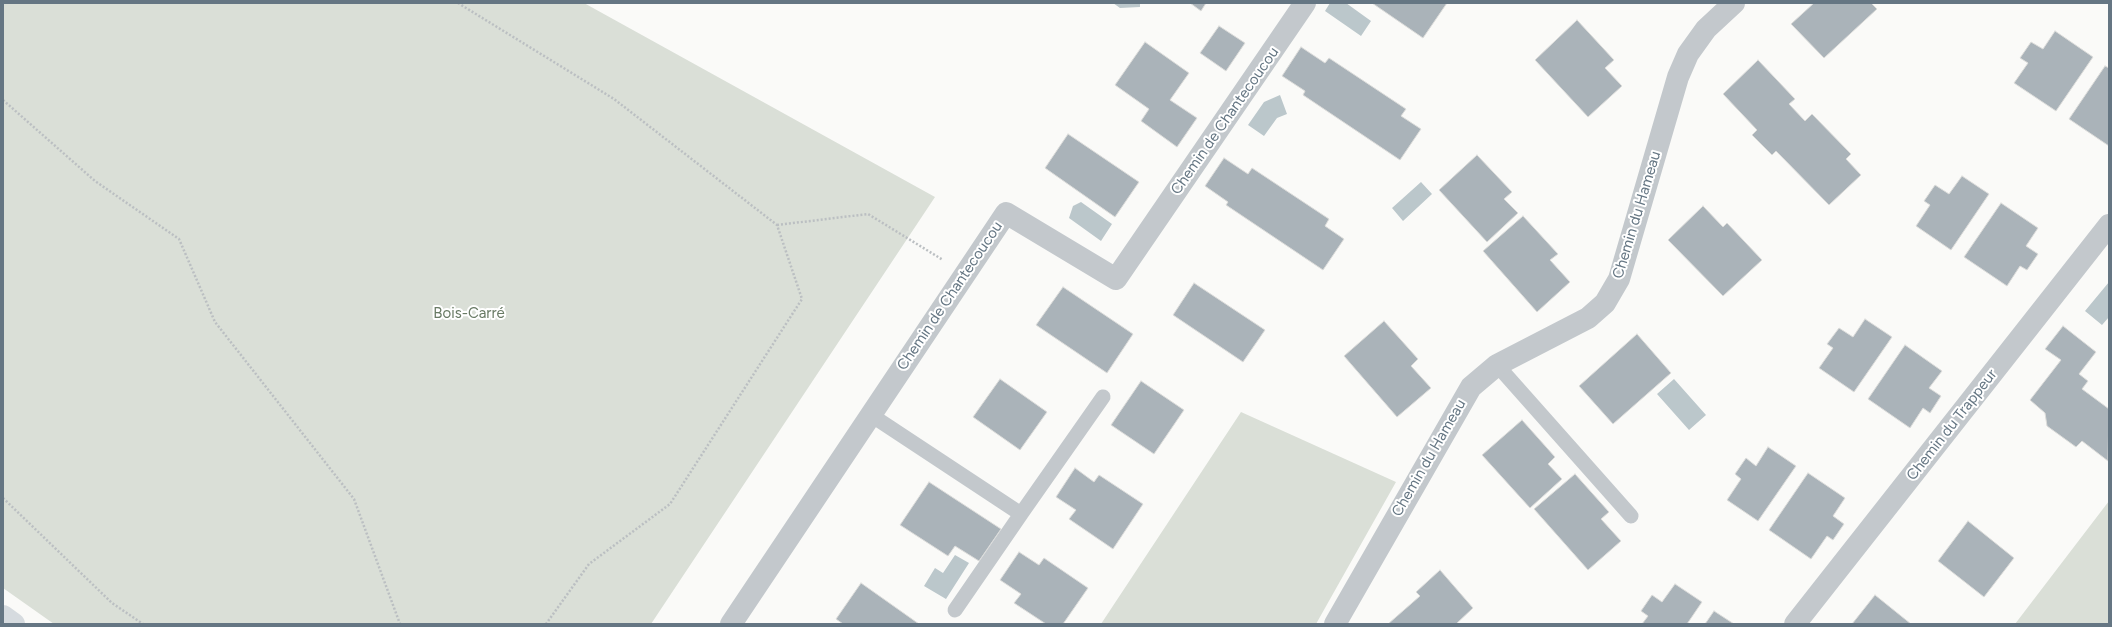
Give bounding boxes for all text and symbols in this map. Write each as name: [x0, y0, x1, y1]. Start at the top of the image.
street label: Chemin de Chantecoucou: [1167, 44, 1283, 198]
street label: Chemin du Hameau: [1609, 149, 1665, 281]
street label: Chemin de Chantecoucou: [893, 218, 1007, 374]
park label: Bois-Carré: [433, 305, 505, 323]
street label: Chemin du Trappeur: [1903, 366, 2001, 484]
street label: Chemin du Hameau: [1388, 396, 1470, 520]

